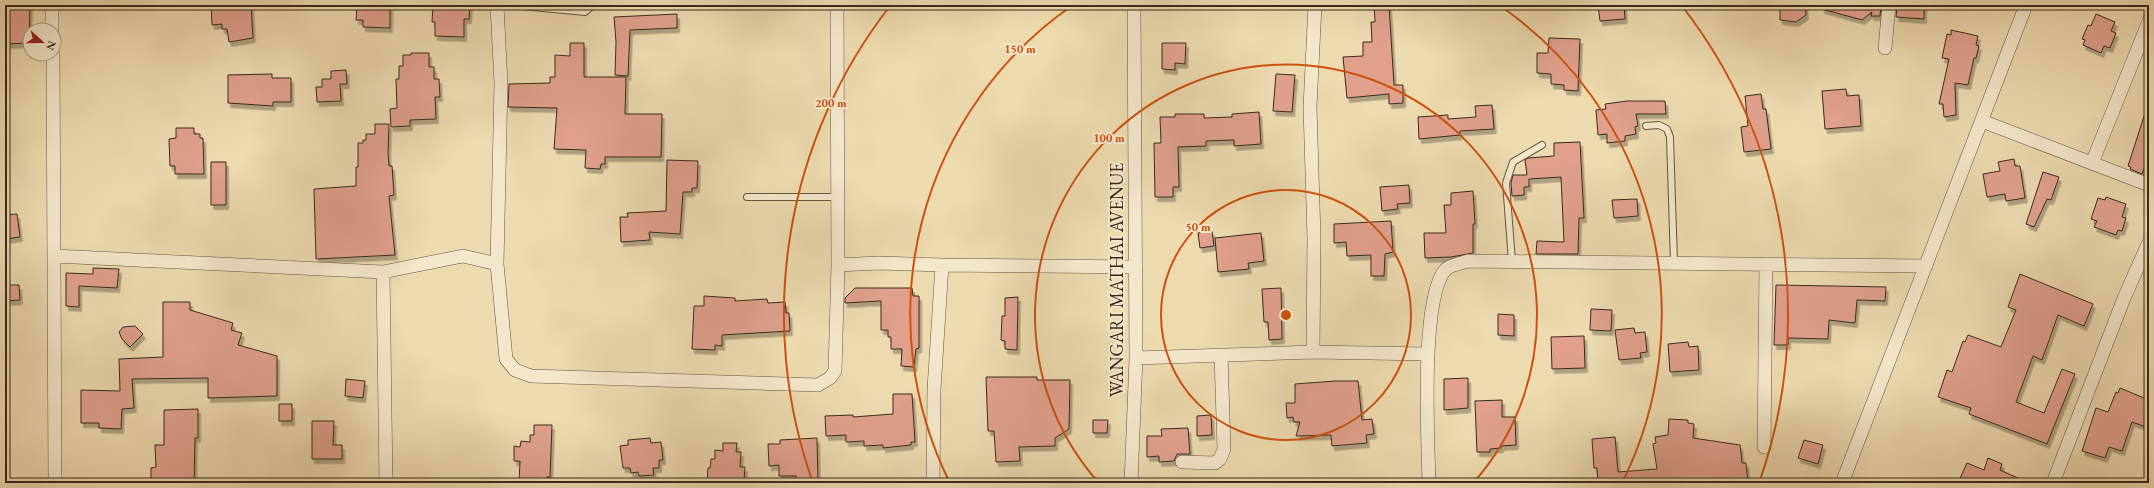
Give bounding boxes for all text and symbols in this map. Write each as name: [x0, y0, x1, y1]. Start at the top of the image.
north arrow: [22, 22, 62, 62]
text: N: [43, 39, 59, 52]
text: 150 m: [1004, 41, 1036, 57]
text: 200 m: [815, 95, 847, 111]
text: 100 m: [1093, 130, 1125, 146]
street label: WANGARI MATHAI AVENUE: [1105, 163, 1128, 397]
text: 50 m: [1185, 219, 1211, 235]
centre of rings: [1279, 308, 1293, 322]

